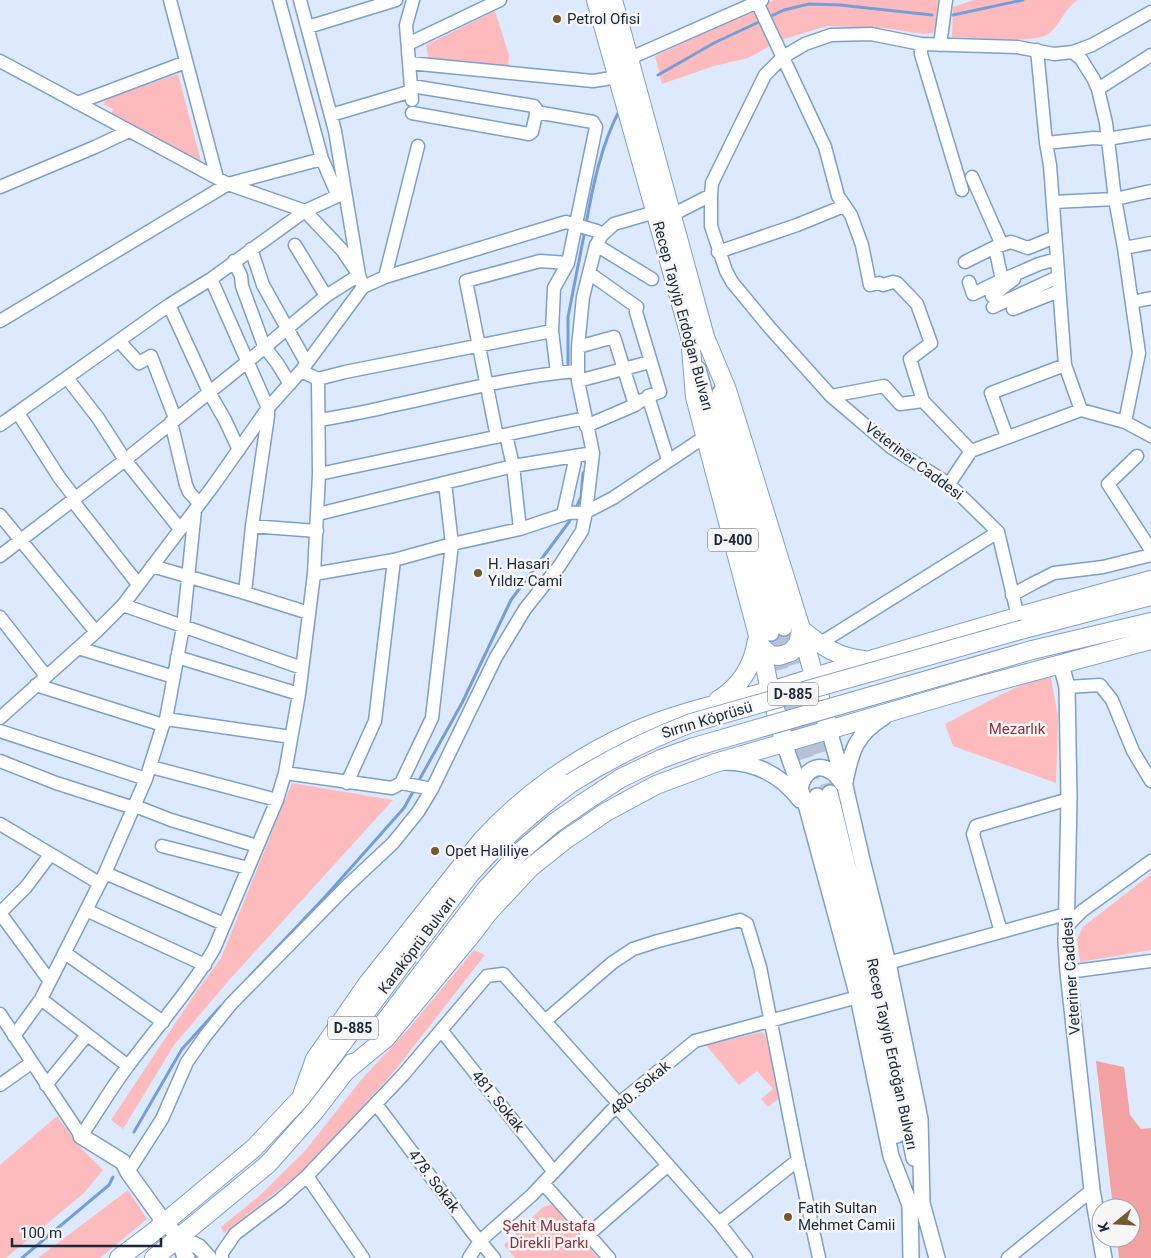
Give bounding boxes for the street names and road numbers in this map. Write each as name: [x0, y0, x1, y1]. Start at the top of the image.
street label: Recep Tayyip Erdoğan Bulvarı: [649, 219, 717, 413]
street label: Veteriner Caddesi: [861, 418, 967, 504]
road number: D-400: [708, 528, 758, 552]
road number: D-885: [768, 682, 818, 706]
street label: Sırrın Köprüsü: [659, 698, 755, 742]
street label: Karaköprü Bulvarı: [374, 893, 460, 997]
street label: Veteriner Caddesi: [1058, 917, 1084, 1035]
street label: Recep Tayyip Erdoğan Bulvarı: [863, 957, 921, 1151]
road number: D-885: [328, 1016, 378, 1040]
street label: 480. Sokak: [606, 1057, 674, 1119]
street label: 481. Sokak: [468, 1067, 528, 1136]
street label: 478. Sokak: [405, 1146, 464, 1216]

